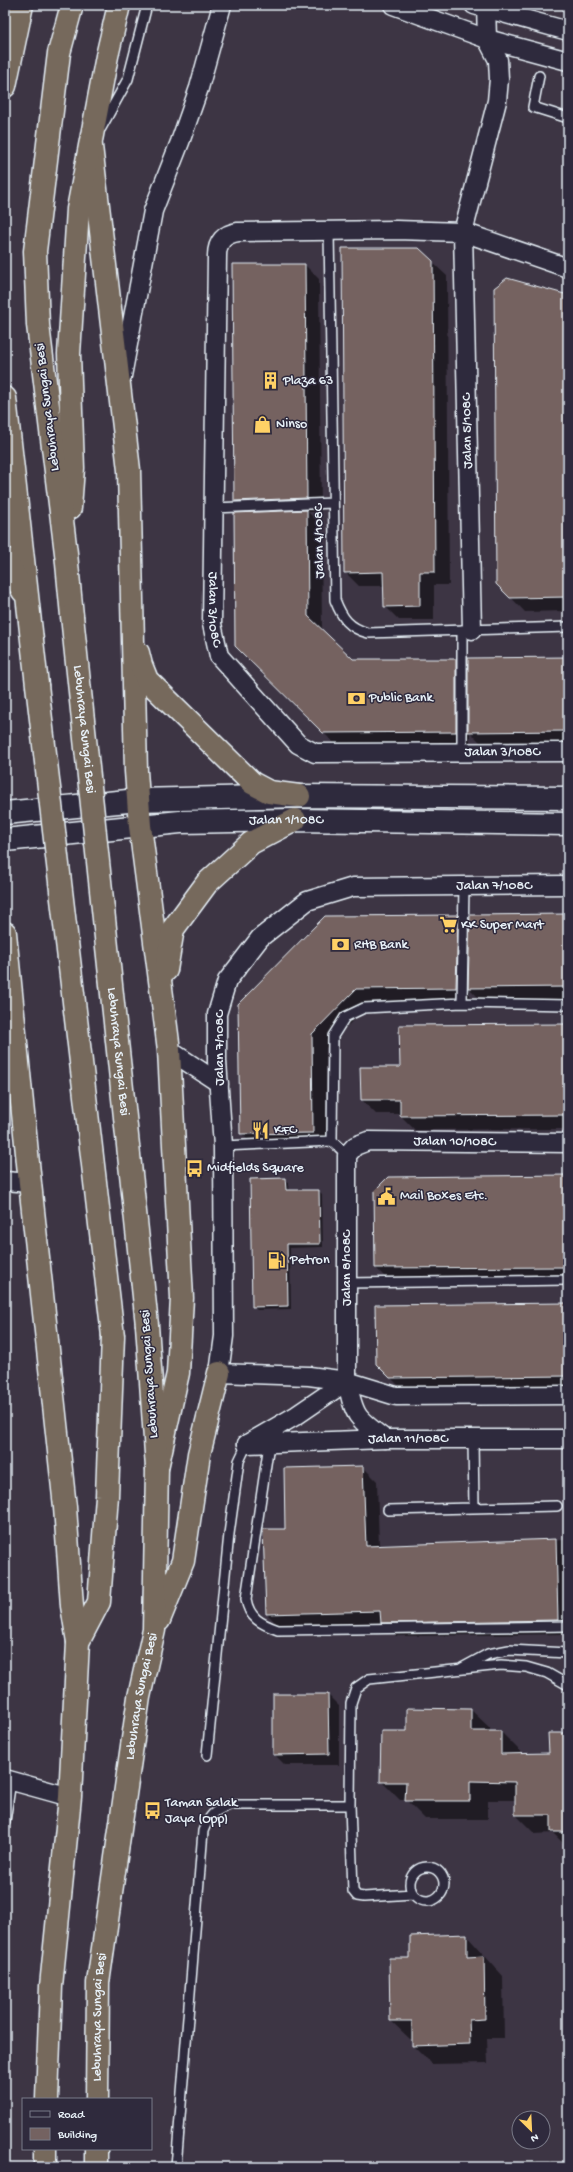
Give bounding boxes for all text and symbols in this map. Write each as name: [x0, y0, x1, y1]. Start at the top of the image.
street label: Lebuhraya Sungai Besi: [32, 342, 64, 472]
building icon: Plaza 63: [260, 371, 280, 391]
place label: Plaza 63: [282, 373, 333, 390]
street label: Jalan 5/108C: [459, 392, 477, 469]
shop icon: Ninso: [253, 414, 273, 434]
place label: Ninso: [276, 416, 307, 433]
street label: Jalan 4/108C: [311, 502, 329, 579]
street label: Jalan 3/108C: [203, 572, 226, 650]
street label: Lebuhraya Sungai Besi: [69, 664, 99, 794]
bank icon: Public Bank: [346, 688, 366, 708]
place label: Public Bank: [368, 690, 434, 707]
street label: Jalan 3/108C: [465, 744, 542, 761]
street label: Jalan 1/108C: [249, 811, 325, 829]
street label: Jalan 7/108C: [456, 878, 533, 895]
supermarket icon: KK Super Mart: [438, 915, 458, 935]
place label: KK Super Mart: [461, 917, 545, 934]
bank icon: RHB Bank: [331, 935, 351, 955]
place label: RHB Bank: [354, 937, 409, 954]
street label: Lebuhraya Sungai Besi: [103, 986, 133, 1117]
street label: Jalan 7/108C: [212, 1009, 229, 1086]
restaurant icon: KFC: [251, 1120, 271, 1140]
place label: KFC: [274, 1122, 298, 1139]
street label: Jalan 10/108C: [414, 1133, 497, 1151]
bus stop icon: Midfields Square: [184, 1158, 204, 1178]
place label: Midfields Square: [207, 1160, 304, 1177]
public building icon: Mail Boxes Etc.: [377, 1186, 397, 1206]
place label: Mail Boxes Etc.: [400, 1188, 488, 1205]
street label: Jalan 8/108C: [339, 1229, 356, 1306]
fuel station icon: Petron: [267, 1250, 287, 1270]
place label: Petron: [289, 1252, 330, 1269]
street label: Lebuhraya Sungai Besi: [137, 1309, 163, 1439]
street label: Jalan 11/108C: [368, 1430, 449, 1448]
street label: Lebuhraya Sungai Besi: [122, 1631, 162, 1761]
place label: Taman Salak Jaya (Opp): [164, 1795, 239, 1828]
bus stop icon: Taman Salak Jaya (Opp): [142, 1801, 162, 1821]
street label: Lebuhraya Sungai Besi: [89, 1952, 111, 2082]
legend: [22, 2098, 152, 2150]
text: Road: [58, 2109, 85, 2123]
north arrow: [511, 2110, 551, 2150]
text: Building: [57, 2129, 97, 2143]
text: N: [529, 2130, 540, 2144]

